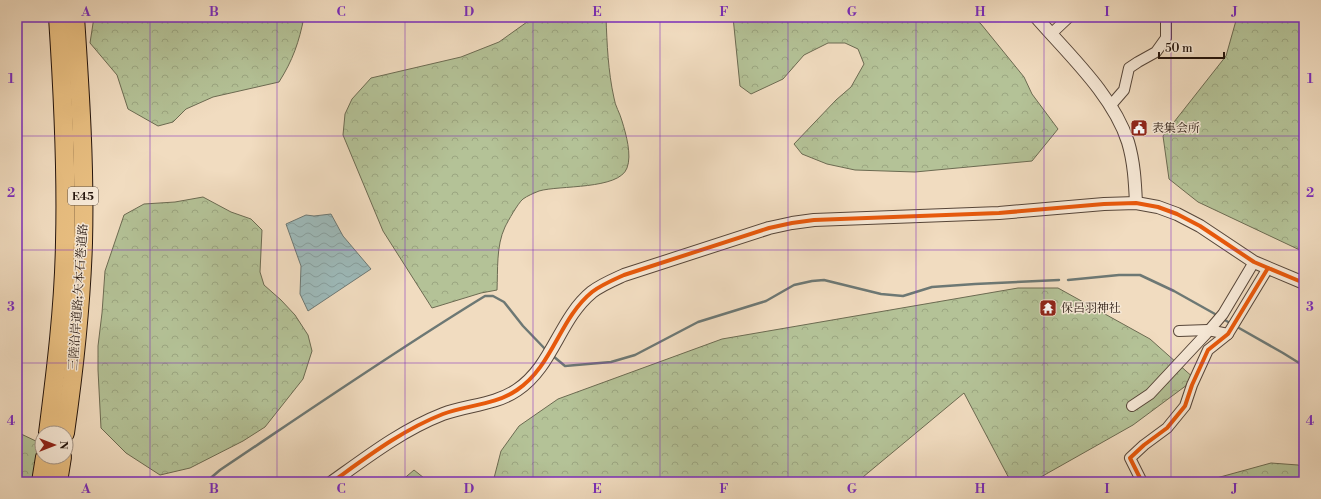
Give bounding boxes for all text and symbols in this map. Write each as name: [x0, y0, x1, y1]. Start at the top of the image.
text: A: [80, 4, 91, 20]
text: B: [209, 4, 219, 20]
text: C: [336, 4, 346, 20]
text: D: [464, 4, 474, 20]
text: E: [592, 4, 602, 20]
text: F: [719, 4, 729, 20]
text: G: [847, 4, 858, 20]
text: H: [975, 4, 986, 20]
text: I: [1104, 4, 1110, 20]
text: J: [1230, 4, 1238, 20]
scale bar: [1159, 34, 1224, 60]
text: 50 m: [1165, 41, 1193, 56]
text: 1: [8, 71, 15, 87]
text: 1: [1307, 71, 1314, 87]
public building icon: 表集会所: [1129, 118, 1149, 138]
place label: 表集会所: [1152, 121, 1200, 136]
text: 2: [7, 185, 15, 201]
text: 2: [1306, 185, 1314, 201]
road number: E45: [68, 187, 98, 205]
street label: 三陸沿岸道路;矢本石巻道路: [66, 223, 91, 371]
temple icon: 保呂羽神社: [1038, 298, 1058, 318]
text: 3: [7, 299, 15, 315]
text: 3: [1306, 299, 1314, 315]
place label: 保呂羽神社: [1061, 301, 1121, 316]
text: 4: [7, 413, 16, 429]
text: 4: [1306, 413, 1315, 429]
north arrow: [34, 425, 74, 465]
text: N: [56, 441, 70, 450]
text: A: [80, 481, 91, 497]
text: B: [209, 481, 219, 497]
text: C: [336, 481, 346, 497]
text: D: [464, 481, 474, 497]
text: E: [592, 481, 602, 497]
text: F: [719, 481, 729, 497]
text: G: [847, 481, 858, 497]
text: H: [975, 481, 986, 497]
text: I: [1104, 481, 1110, 497]
text: J: [1230, 481, 1238, 497]

